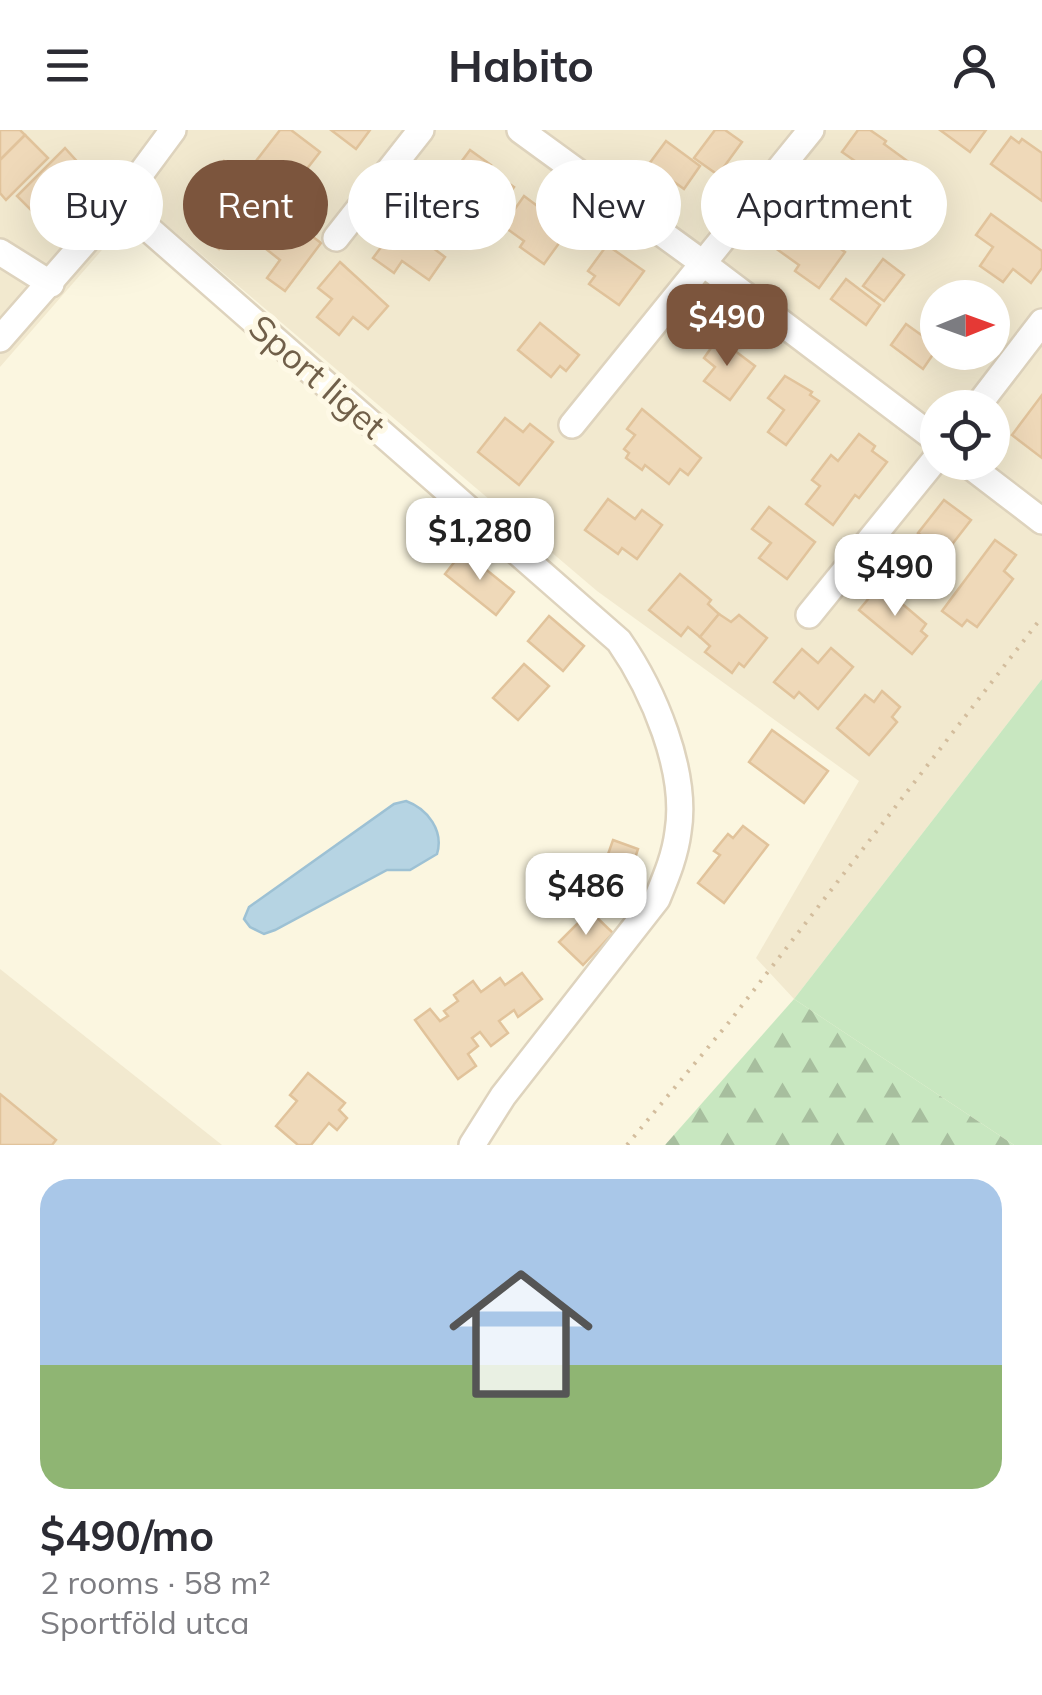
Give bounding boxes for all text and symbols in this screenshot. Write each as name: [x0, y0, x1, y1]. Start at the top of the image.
text: Habito: [448, 37, 594, 93]
icon: menu: [40, 38, 95, 93]
icon: person: [947, 38, 1002, 93]
chip: Buy: [30, 160, 163, 250]
chip: Rent: [183, 160, 328, 250]
chip: Filters: [348, 160, 516, 250]
chip: New: [536, 160, 681, 250]
chip: Apartment: [701, 160, 947, 250]
north arrow: [920, 280, 1010, 370]
map controls: [920, 280, 1010, 480]
pin: $490: [668, 284, 786, 369]
text: $490: [689, 296, 765, 336]
street label: Sport liget: [240, 305, 395, 448]
button: locate: [920, 390, 1010, 480]
pin: $1,280: [399, 498, 561, 583]
text: $1,280: [428, 510, 532, 550]
pin: $490: [836, 534, 954, 619]
text: $490: [857, 546, 933, 586]
pin: $486: [527, 853, 645, 938]
text: $486: [548, 865, 624, 905]
icon: home: [431, 1244, 611, 1424]
text: $490/mo: [40, 1509, 214, 1562]
text: 2 rooms · 58 m²: [40, 1562, 271, 1602]
text: Sportföld utca: [40, 1602, 249, 1642]

